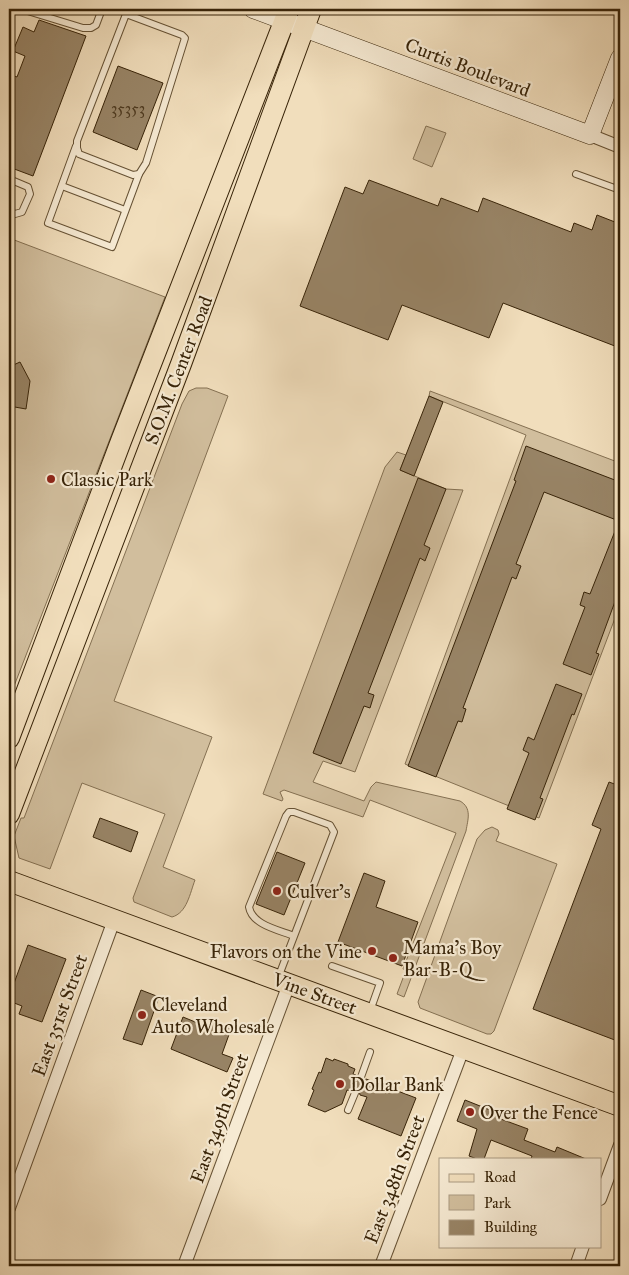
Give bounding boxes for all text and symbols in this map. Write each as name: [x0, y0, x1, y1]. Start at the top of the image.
street label: Curtis Boulevard: [402, 33, 534, 102]
house number: 35353: [111, 99, 145, 118]
street label: S.O.M. Center Road: [140, 292, 218, 448]
place label: Classic Park: [61, 468, 153, 491]
marker: Classic Park: [45, 473, 57, 485]
place label: Culver's: [287, 880, 351, 903]
marker: Culver's: [271, 885, 283, 897]
place label: Mama's Boy Bar-B-Q: [403, 936, 502, 981]
place label: Flavors on the Vine: [210, 940, 362, 963]
marker: Flavors on the Vine: [366, 945, 378, 957]
street label: East 351st Street: [27, 951, 92, 1079]
marker: Mama's Boy Bar-B-Q: [387, 952, 399, 964]
street label: Vine Street: [269, 967, 360, 1019]
place label: Cleveland Auto Wholesale: [151, 993, 275, 1038]
marker: Cleveland Auto Wholesale: [136, 1009, 148, 1021]
street label: East 349th Street: [185, 1050, 254, 1186]
place label: Dollar Bank: [350, 1073, 444, 1096]
marker: Dollar Bank: [334, 1078, 346, 1090]
place label: Over the Fence: [480, 1101, 598, 1124]
marker: Over the Fence: [464, 1106, 476, 1118]
street label: East 348th Street: [359, 1111, 430, 1247]
legend: [439, 1158, 602, 1248]
text: Road: [484, 1168, 516, 1186]
text: Park: [484, 1194, 511, 1212]
text: Building: [484, 1218, 538, 1236]

